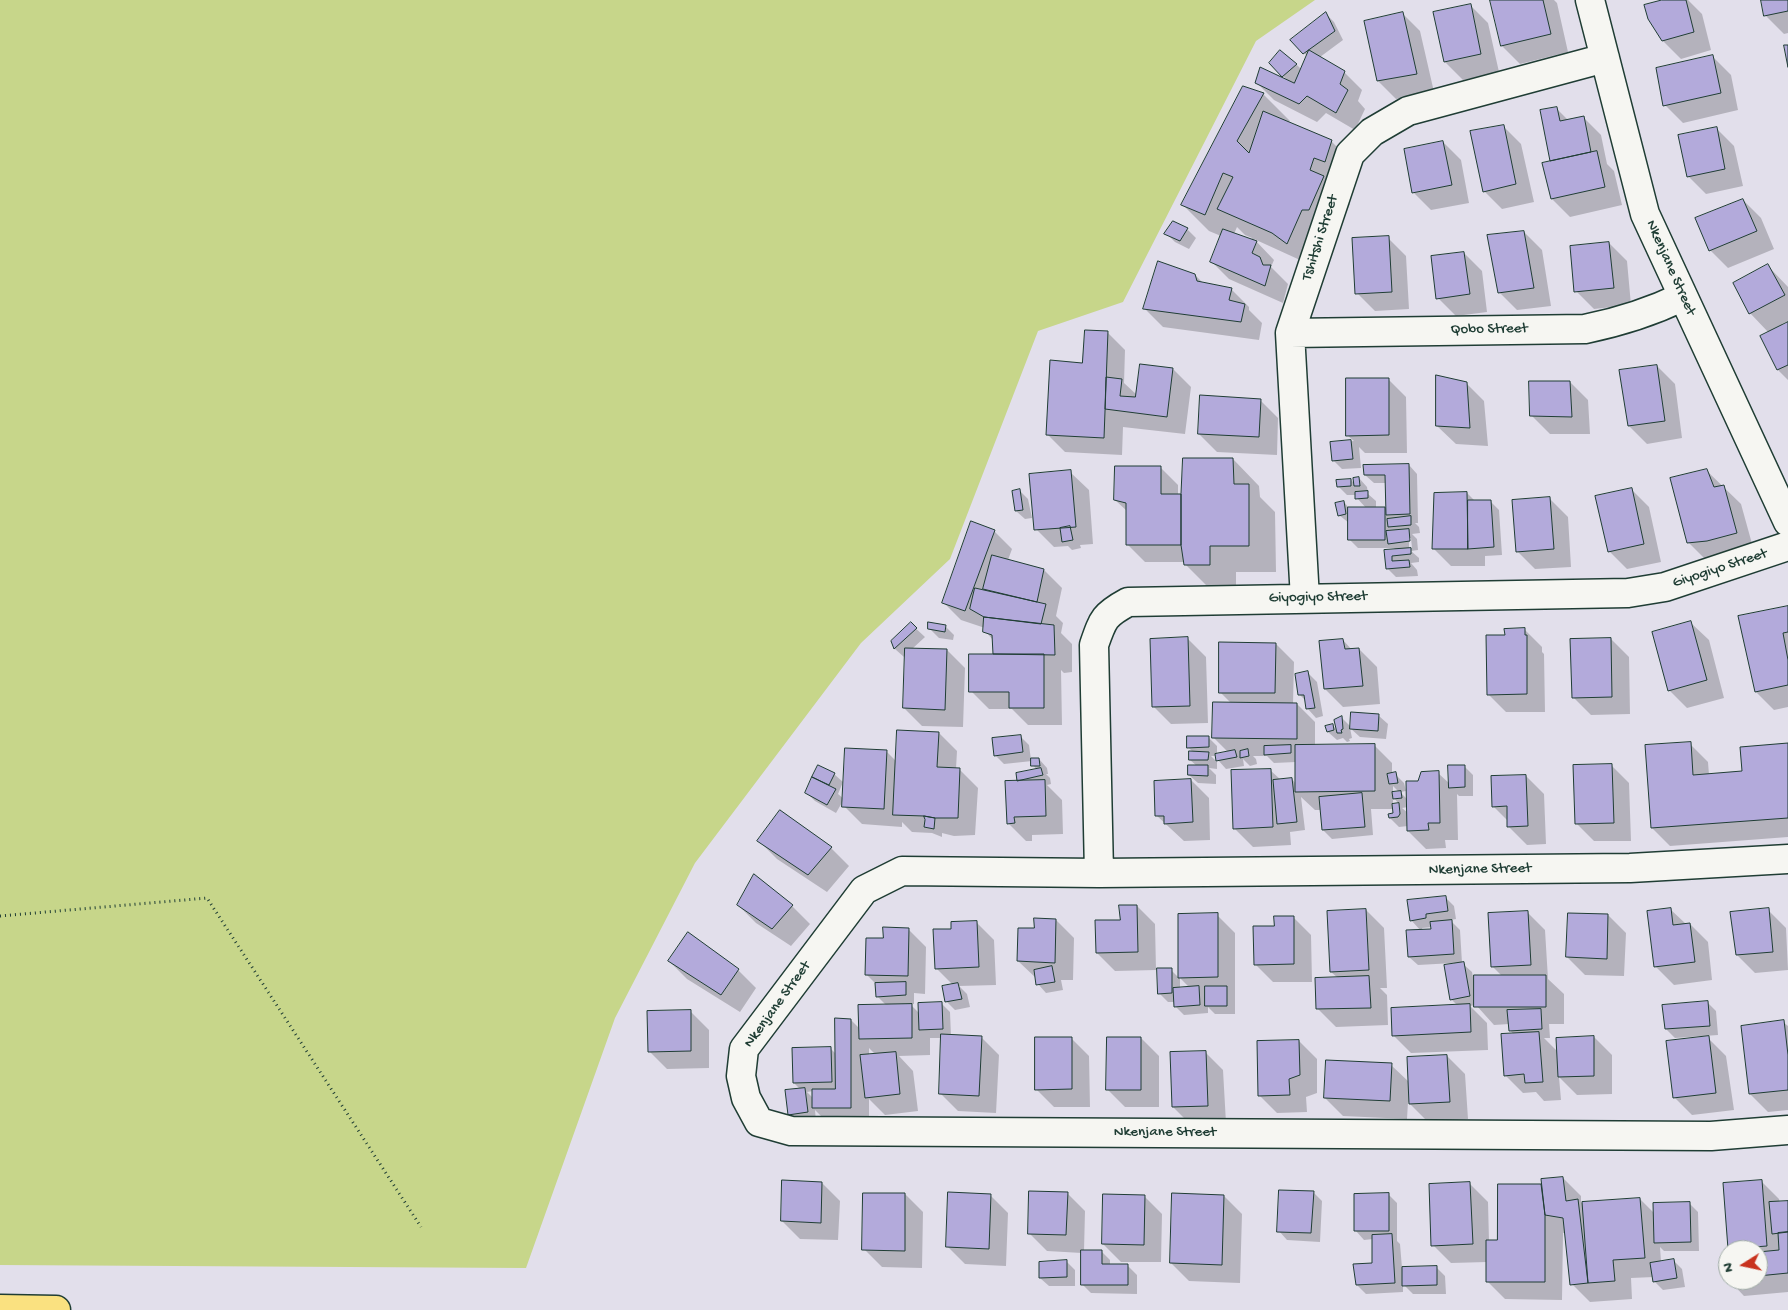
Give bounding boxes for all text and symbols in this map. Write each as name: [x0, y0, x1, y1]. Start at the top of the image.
street label: Tshitshi Street: [1299, 193, 1343, 283]
street label: Nkenjane Street: [1641, 218, 1699, 318]
street label: Qobo Street: [1450, 320, 1528, 340]
street label: Giyogiyo Street: [1670, 545, 1770, 593]
street label: Giyogiyo Street: [1269, 588, 1367, 608]
street label: Nkenjane Street: [1429, 860, 1531, 880]
street label: Nkenjane Street: [741, 958, 815, 1052]
street label: Nkenjane Street: [1114, 1124, 1216, 1142]
north arrow: [1718, 1240, 1768, 1290]
text: N: [1720, 1262, 1738, 1274]

